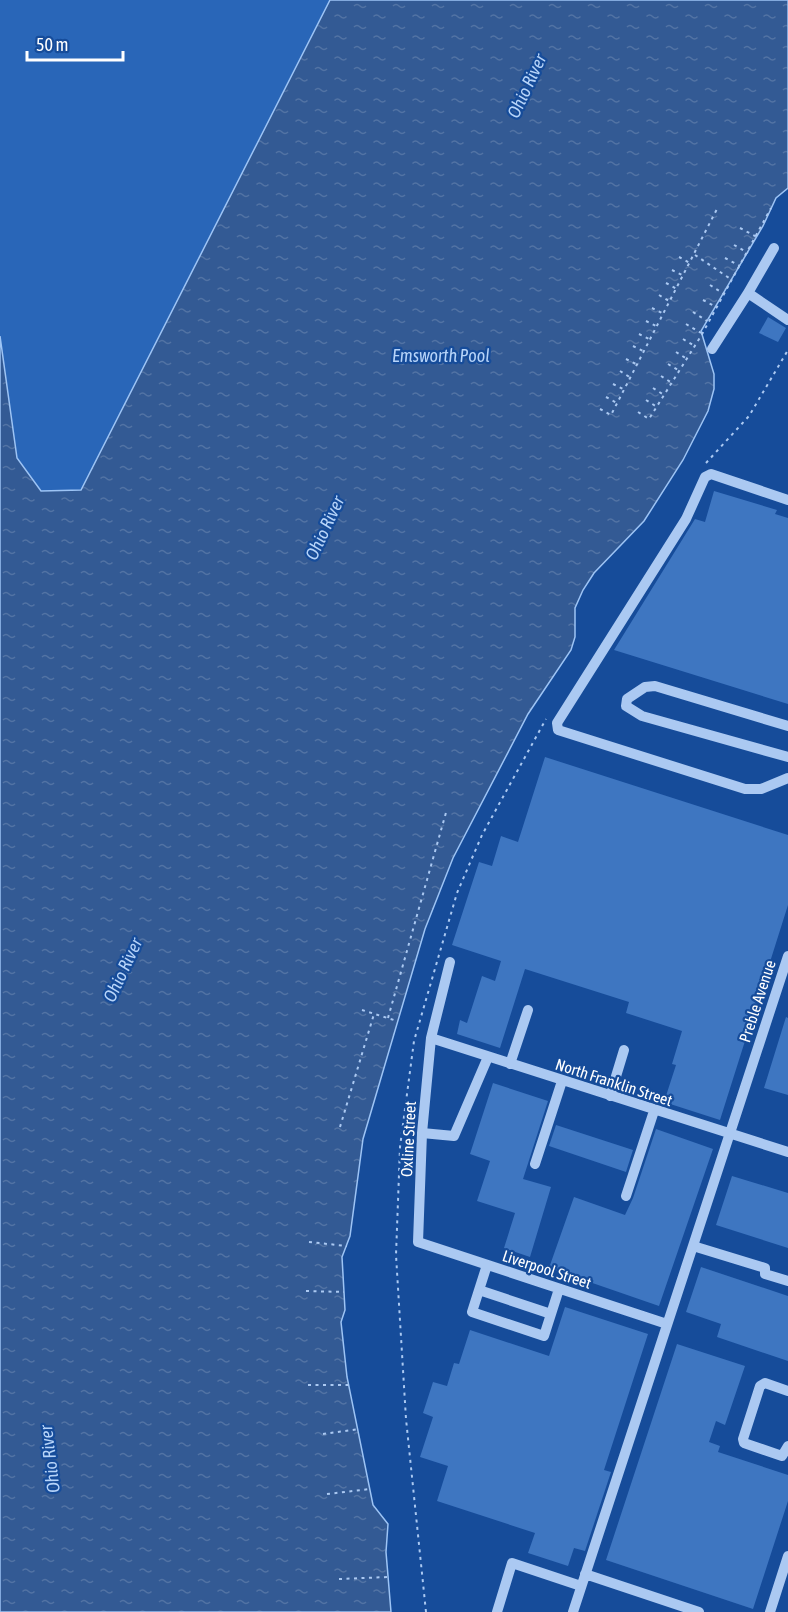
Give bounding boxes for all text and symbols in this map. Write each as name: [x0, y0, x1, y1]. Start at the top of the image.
scale bar: [27, 24, 123, 62]
text: 50 m: [36, 34, 68, 55]
water label: Ohio River: [503, 50, 551, 121]
water label: Emsworth Pool: [392, 345, 490, 366]
water label: Ohio River: [301, 492, 349, 563]
water label: Ohio River: [99, 934, 147, 1005]
street label: Preble Avenue: [735, 958, 779, 1044]
street label: North Franklin Street: [553, 1055, 675, 1110]
street label: Oxline Street: [397, 1100, 419, 1177]
street label: Liverpool Street: [500, 1246, 594, 1293]
water label: Ohio River: [35, 1423, 64, 1494]

